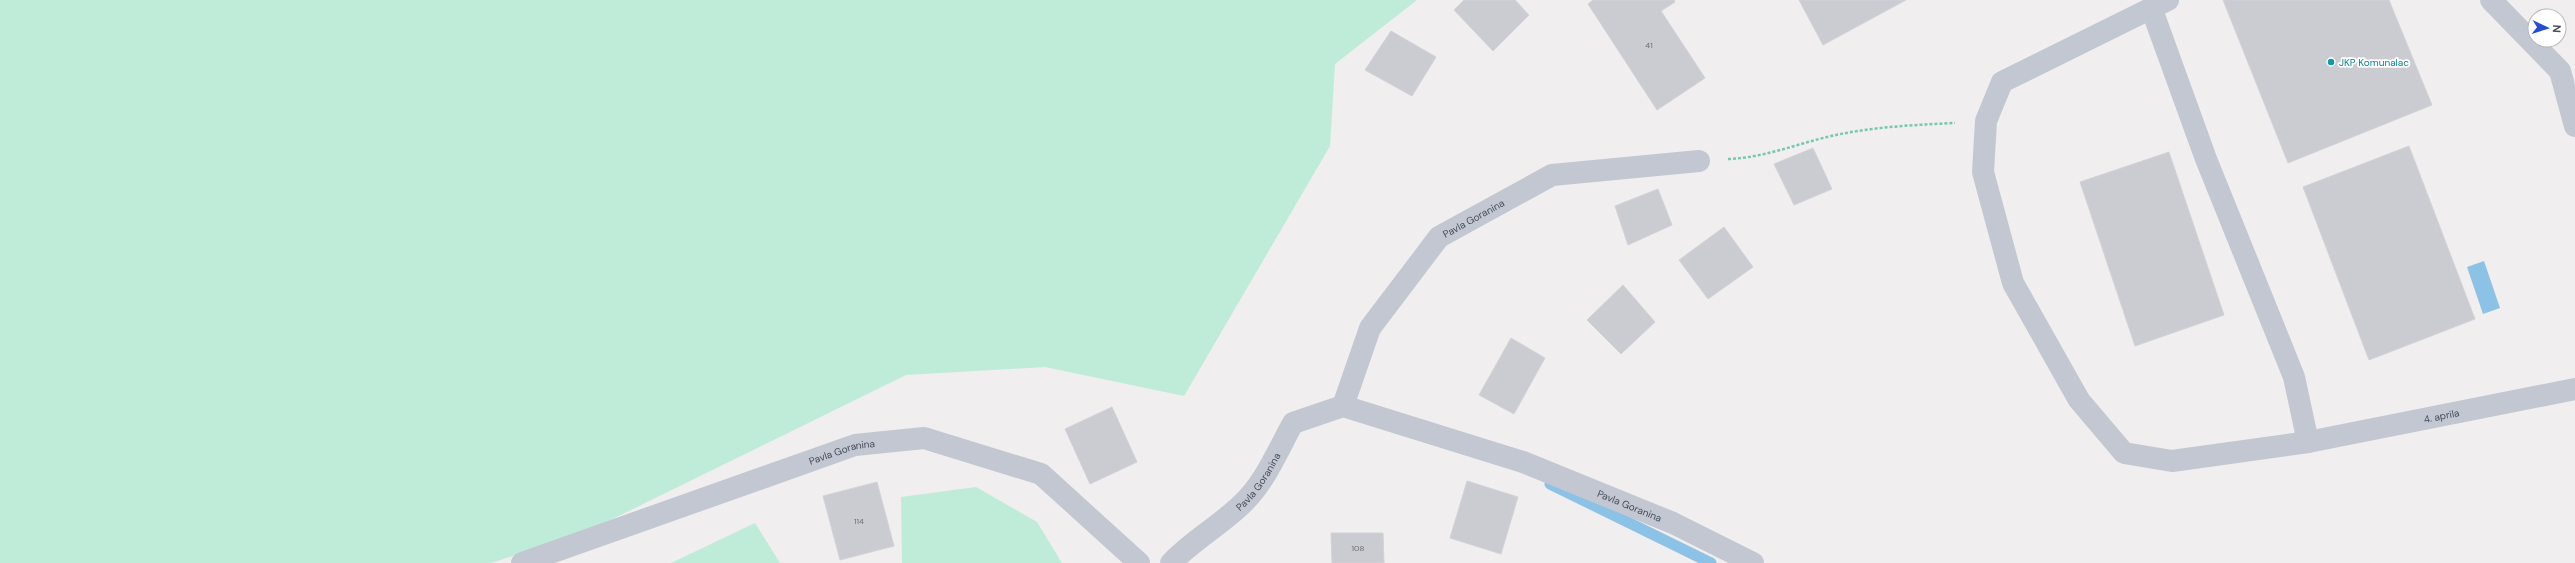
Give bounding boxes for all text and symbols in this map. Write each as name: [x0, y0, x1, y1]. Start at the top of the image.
north arrow: [2527, 8, 2567, 48]
text: N: [2550, 24, 2564, 33]
house number: 41: [1645, 40, 1653, 50]
place label: JKP Komunalac: [2339, 56, 2409, 69]
marker: JKP Komunalac: [2326, 57, 2336, 67]
street label: Pavla Goranina: [1440, 196, 1507, 240]
street label: 4. aprila: [2422, 406, 2460, 425]
street label: Pavla Goranina: [807, 437, 876, 467]
street label: Pavla Goranina: [1233, 450, 1283, 513]
street label: Pavla Goranina: [1595, 486, 1664, 524]
house number: 114: [854, 516, 864, 526]
house number: 108: [1352, 543, 1365, 553]

